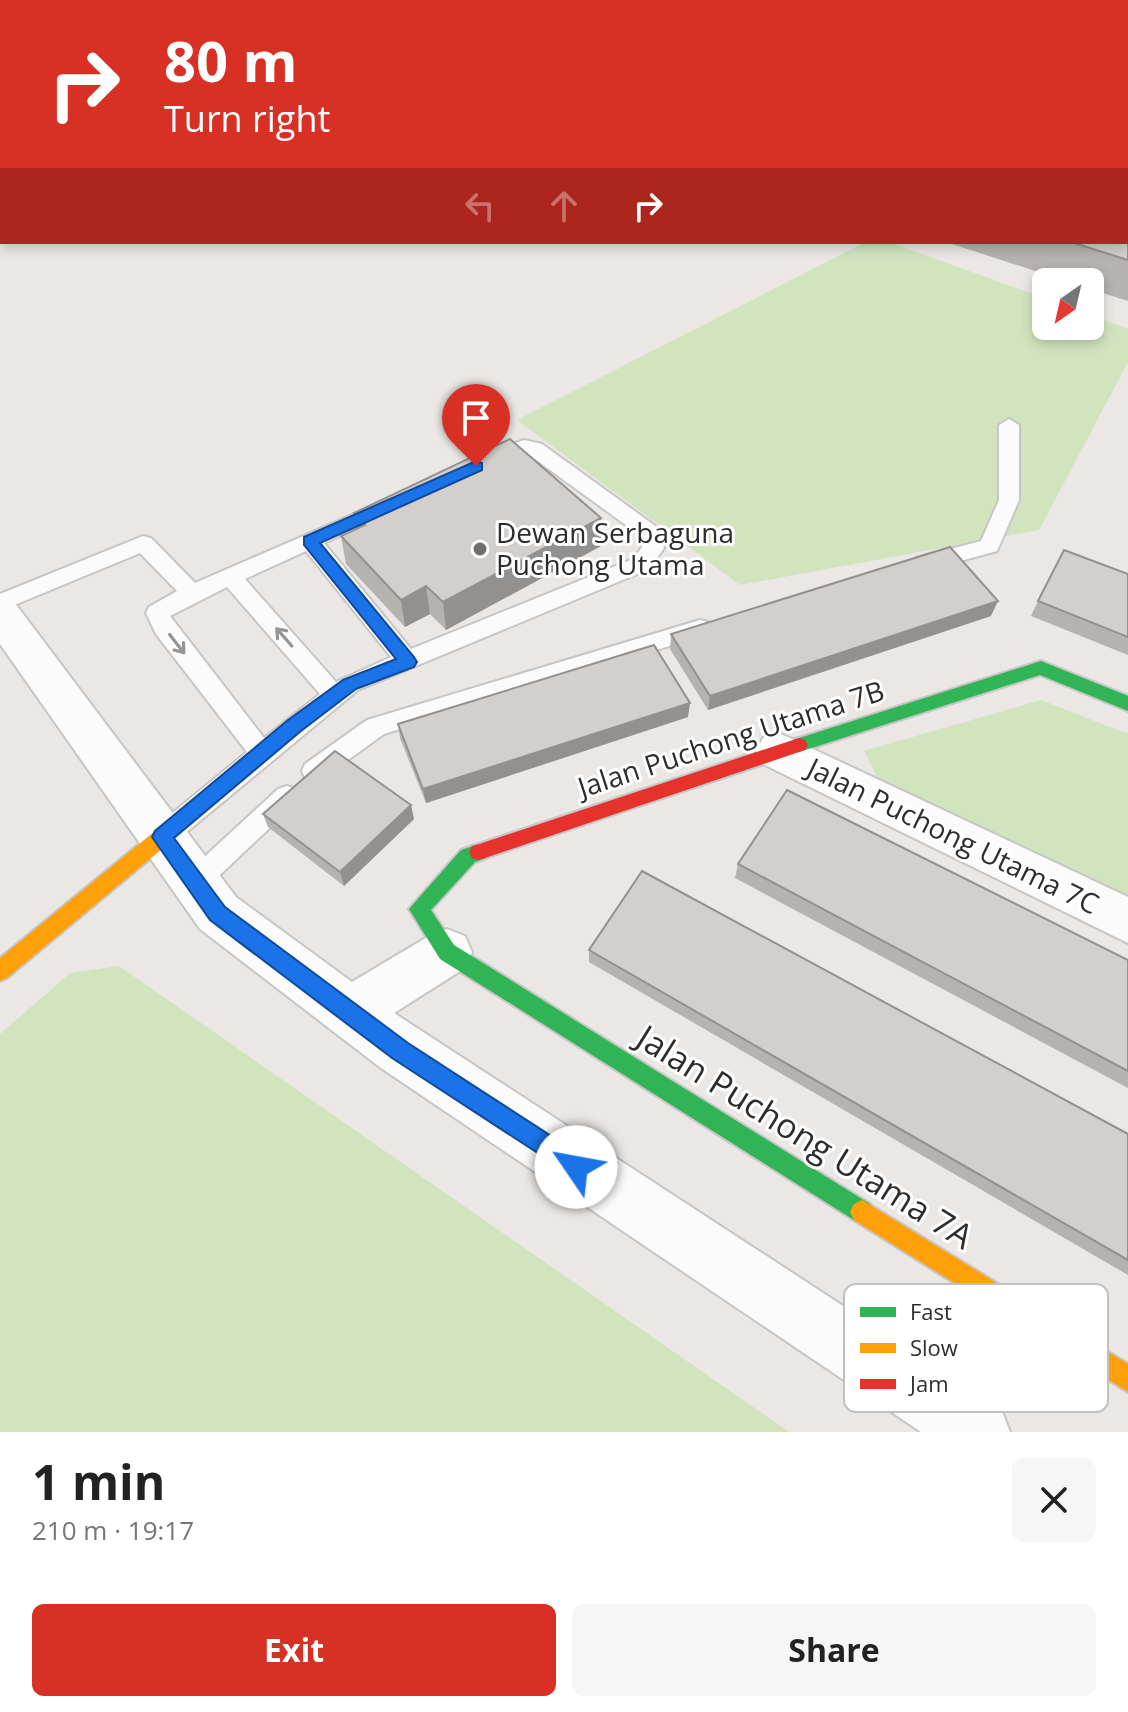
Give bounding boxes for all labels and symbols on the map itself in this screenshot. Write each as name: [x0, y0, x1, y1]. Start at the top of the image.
north arrow: [1032, 268, 1104, 340]
pin: [442, 384, 510, 466]
place label: Dewan Serbaguna Puchong Utama: [496, 513, 734, 583]
marker: Dewan Serbaguna Puchong Utama: [471, 540, 489, 558]
one-way arrow: [275, 627, 293, 648]
one-way arrow: [168, 633, 186, 654]
street label: Jalan Puchong Utama 7B: [570, 671, 889, 806]
street label: Jalan Puchong Utama 7C: [799, 747, 1105, 922]
street label: Jalan Puchong Utama 7A: [626, 1012, 983, 1259]
position arrow: [534, 1125, 618, 1209]
legend: [844, 1284, 1108, 1412]
text: Fast: [910, 1296, 952, 1326]
text: Slow: [910, 1332, 958, 1362]
text: Jam: [908, 1368, 949, 1398]

